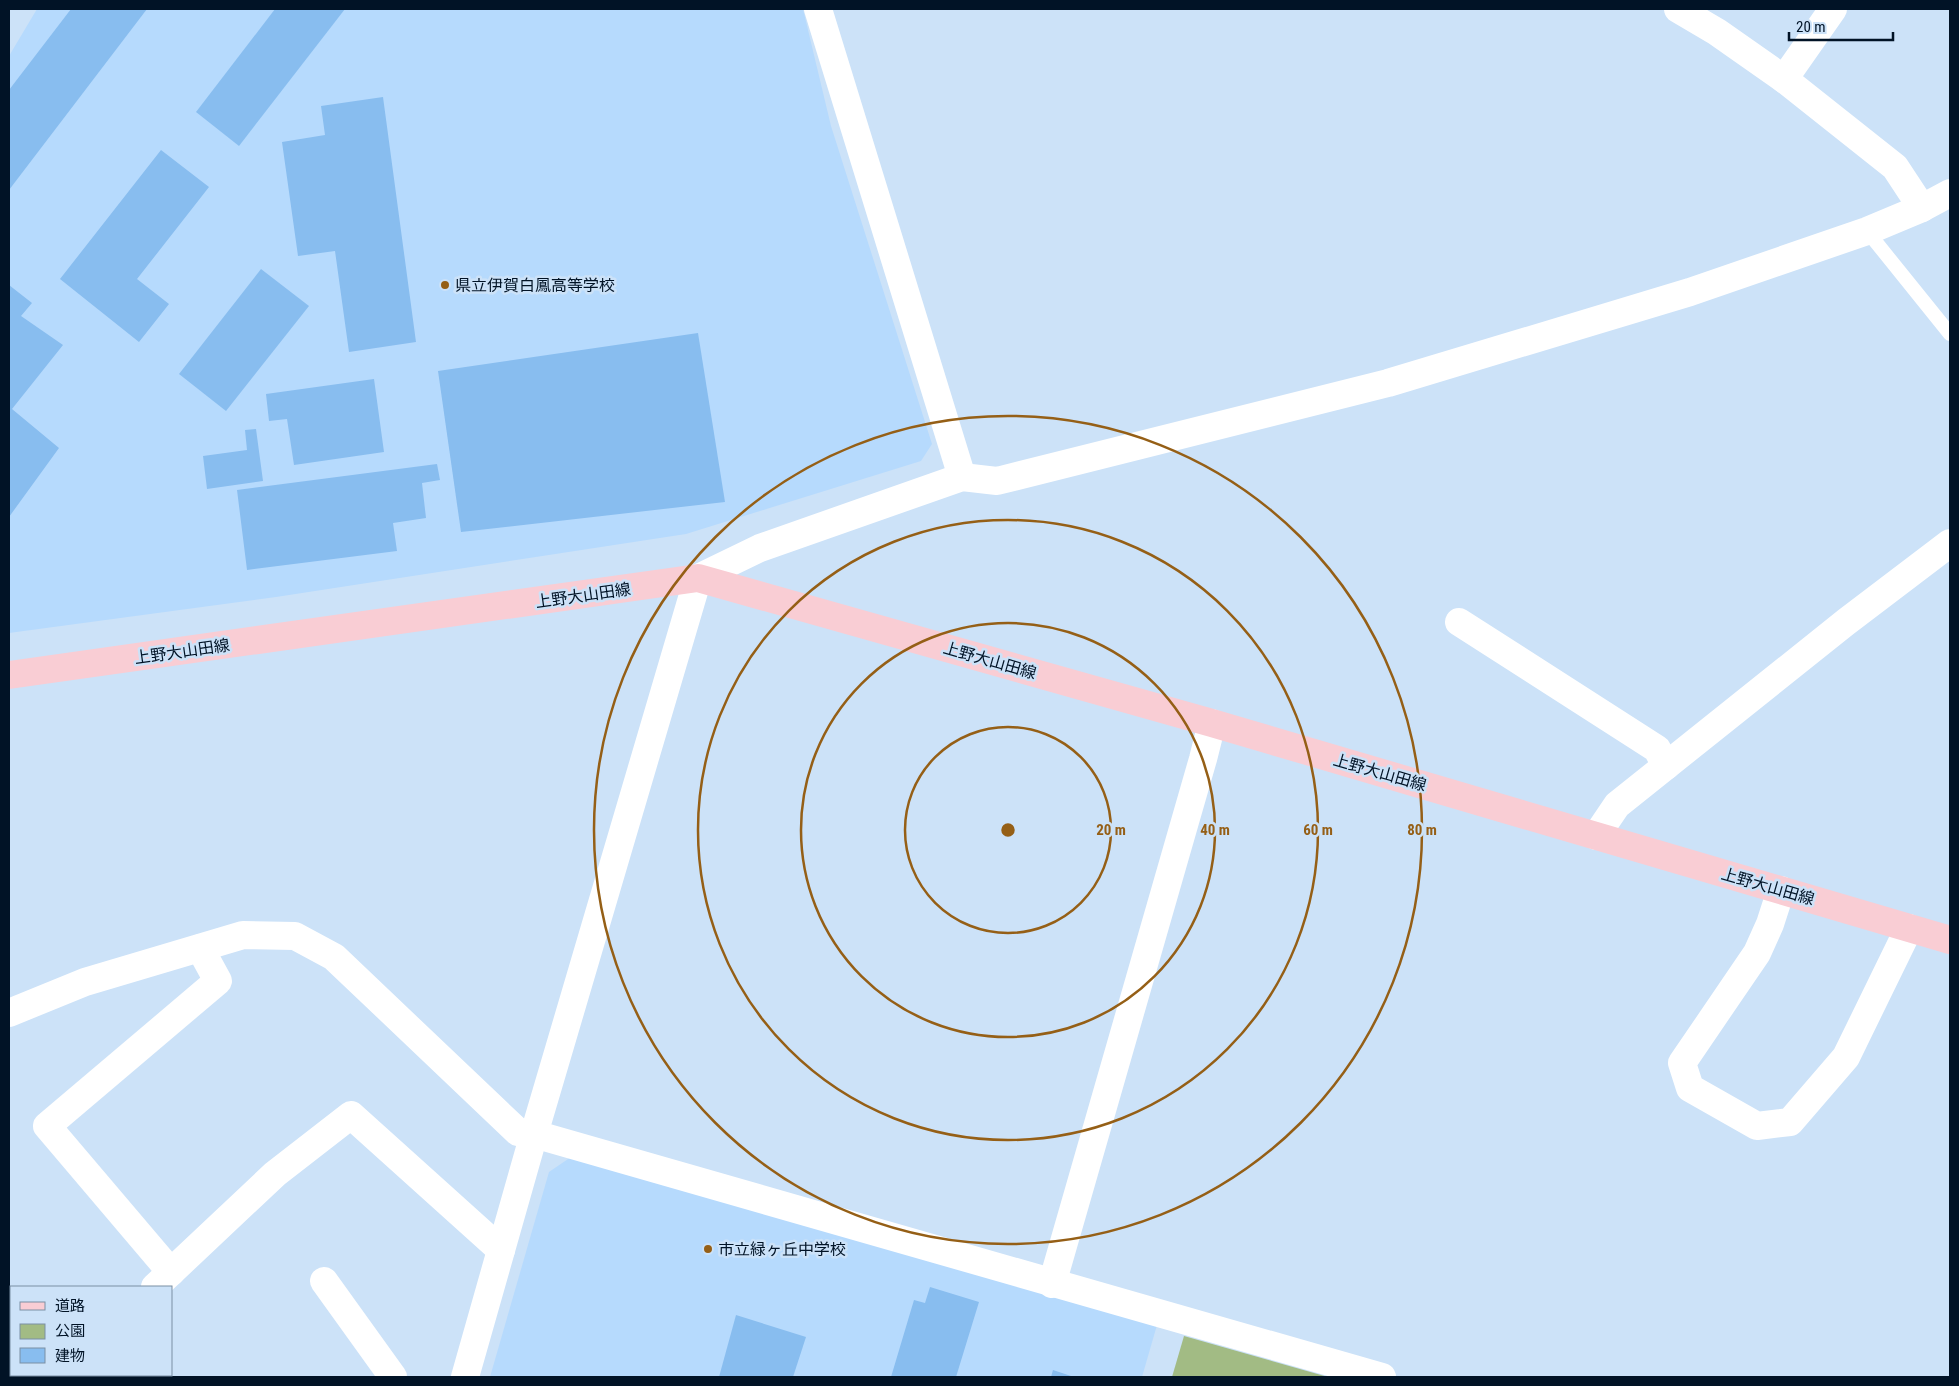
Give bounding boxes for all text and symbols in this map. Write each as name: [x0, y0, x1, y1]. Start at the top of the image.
scale bar: [1789, 10, 1893, 42]
text: 20 m: [1796, 18, 1826, 36]
place label: 県立伊賀白鳳高等学校: [455, 276, 615, 295]
marker: 県立伊賀白鳳高等学校: [439, 279, 451, 291]
street label: 上野大山田線: [534, 579, 632, 612]
street label: 上野大山田線: [133, 635, 231, 668]
street label: 上野大山田線: [941, 638, 1039, 683]
street label: 上野大山田線: [1331, 750, 1429, 795]
centre of rings: [999, 821, 1017, 839]
text: 20 m: [1096, 821, 1126, 839]
text: 40 m: [1200, 821, 1230, 839]
text: 60 m: [1303, 821, 1333, 839]
text: 80 m: [1407, 821, 1437, 839]
street label: 上野大山田線: [1719, 864, 1817, 909]
place label: 市立緑ヶ丘中学校: [718, 1240, 846, 1259]
marker: 市立緑ヶ丘中学校: [702, 1243, 714, 1255]
legend: [10, 1286, 172, 1376]
text: 道路: [55, 1297, 85, 1315]
text: 公園: [55, 1322, 85, 1340]
text: 建物: [55, 1347, 85, 1365]

